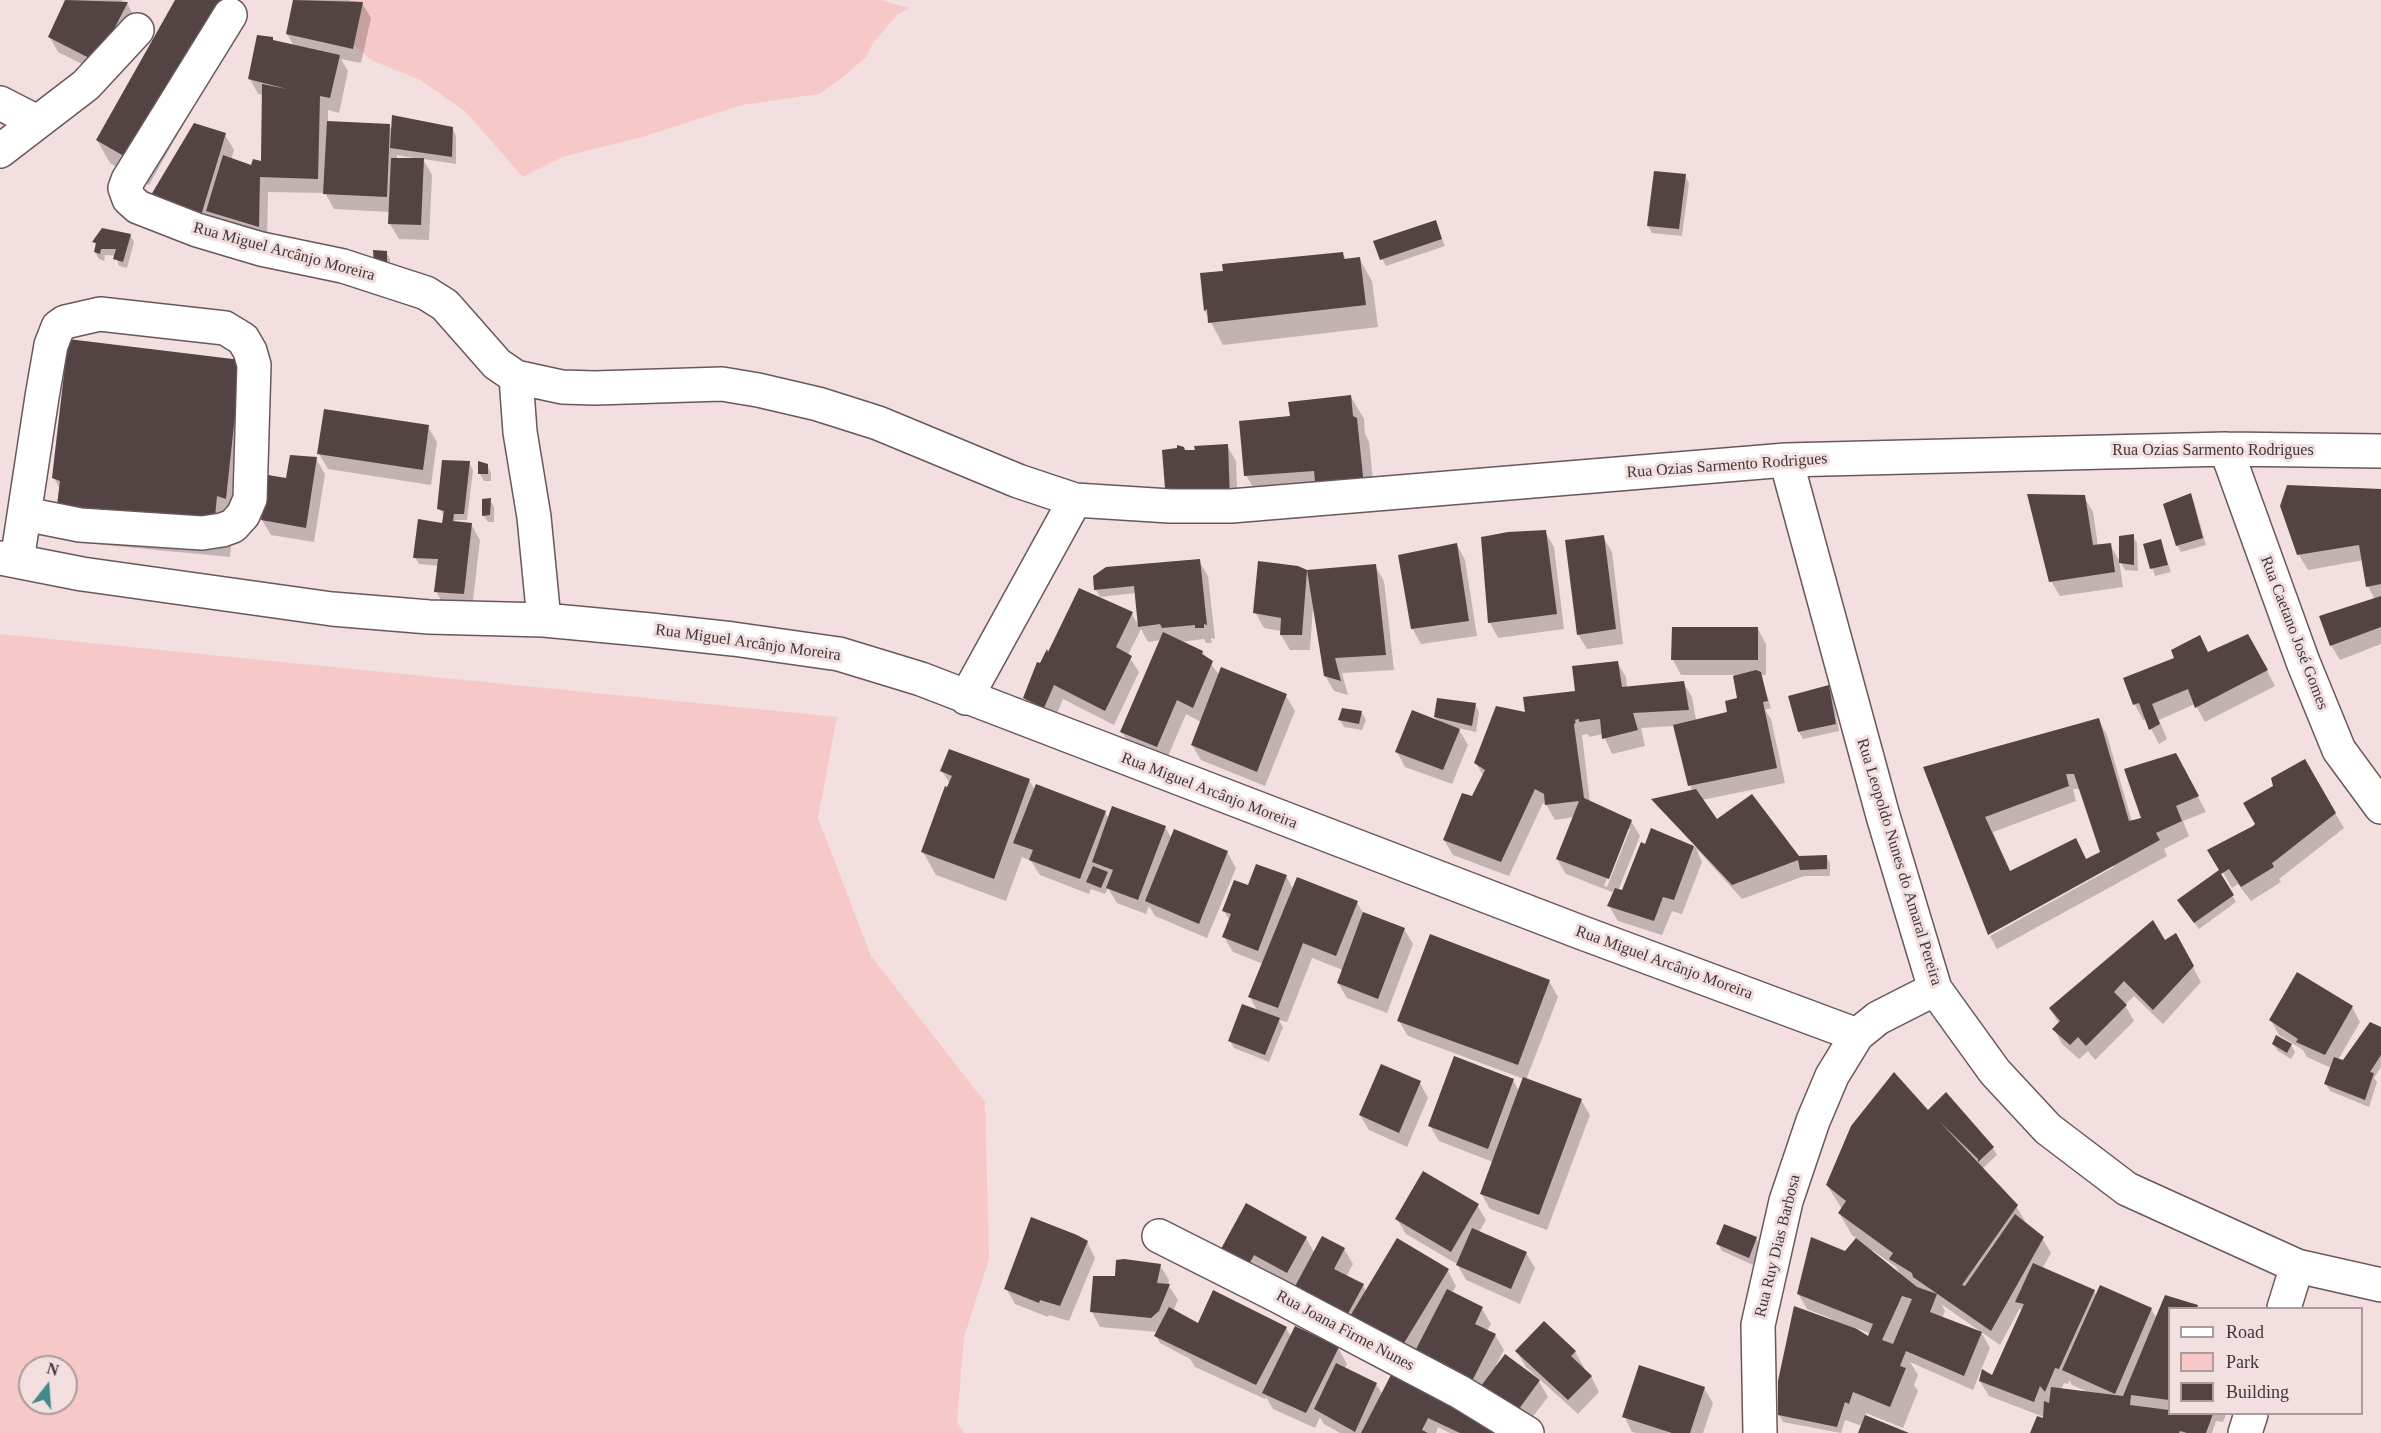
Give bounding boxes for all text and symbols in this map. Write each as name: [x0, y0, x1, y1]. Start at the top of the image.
street label: Rua Miguel Arcânjo Moreira: [191, 219, 377, 285]
street label: Rua Ozias Sarmento Rodrigues: [2112, 441, 2314, 461]
street label: Rua Ozias Sarmento Rodrigues: [1626, 449, 1828, 483]
street label: Rua Caetano José Gomes: [2256, 553, 2332, 713]
street label: Rua Miguel Arcânjo Moreira: [654, 620, 842, 666]
street label: Rua Leopoldo Nunes do Amaral Pereira: [1852, 736, 1946, 988]
street label: Rua Miguel Arcânjo Moreira: [1118, 749, 1300, 833]
street label: Rua Miguel Arcânjo Moreira: [1573, 922, 1755, 1004]
street label: Rua Ruy Dias Barbosa: [1751, 1173, 1805, 1319]
street label: Rua Joana Firme Nunes: [1273, 1287, 1417, 1375]
legend: [2168, 1307, 2363, 1415]
text: Road: [2226, 1322, 2264, 1342]
text: Park: [2226, 1352, 2259, 1372]
north arrow: [18, 1355, 78, 1415]
text: N: [45, 1359, 61, 1379]
text: Building: [2226, 1382, 2289, 1402]

